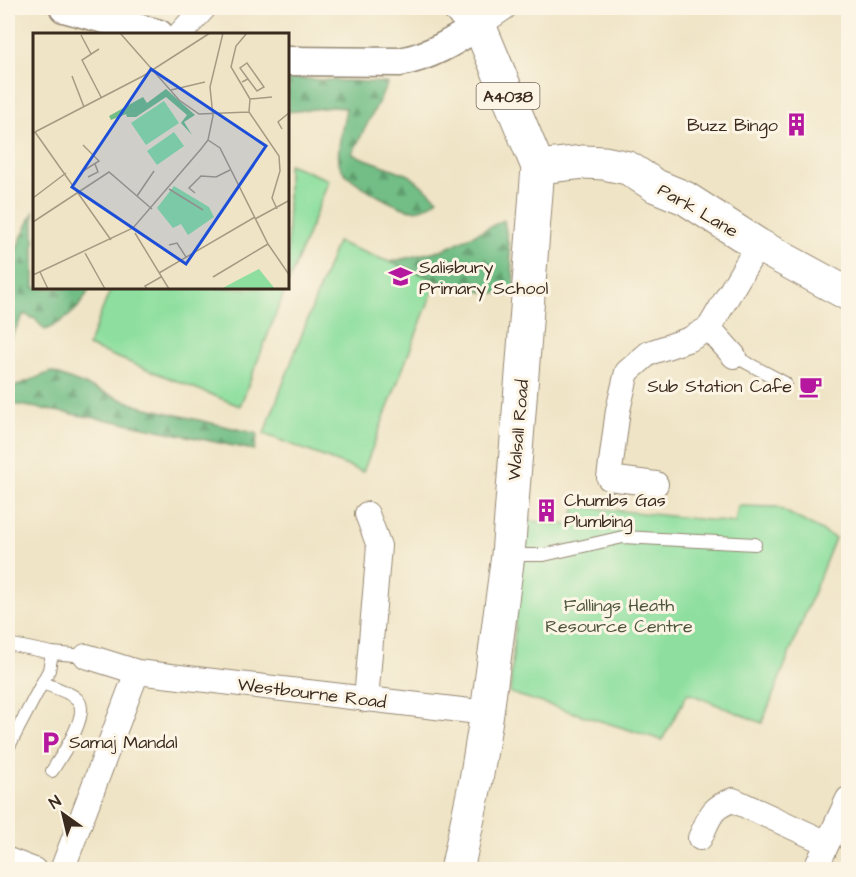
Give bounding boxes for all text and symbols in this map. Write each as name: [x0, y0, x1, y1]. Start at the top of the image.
inset map: [33, 33, 290, 290]
road number: A4038: [476, 83, 540, 109]
building icon: Buzz Bingo: [783, 112, 809, 138]
place label: Buzz Bingo: [687, 113, 778, 139]
street label: Park Lane: [653, 177, 743, 244]
place label: Salisbury Primary School: [419, 255, 548, 302]
school or university icon: Salisbury Primary School: [388, 264, 414, 290]
cafe icon: Sub Station Cafe: [797, 373, 823, 399]
place label: Sub Station Cafe: [647, 374, 792, 399]
street label: Walsall Road: [502, 378, 535, 482]
place label: Chumbs Gas Plumbing: [564, 488, 666, 535]
building icon: Chumbs Gas Plumbing: [533, 497, 559, 523]
park label: Fallings Heath Resource Centre: [545, 593, 693, 639]
street label: Westbourne Road: [236, 672, 388, 715]
parking icon: Samaj Mandal: [38, 729, 64, 755]
place label: Samaj Mandal: [69, 730, 178, 755]
north arrow: [33, 784, 93, 844]
text: N: [45, 790, 65, 814]

